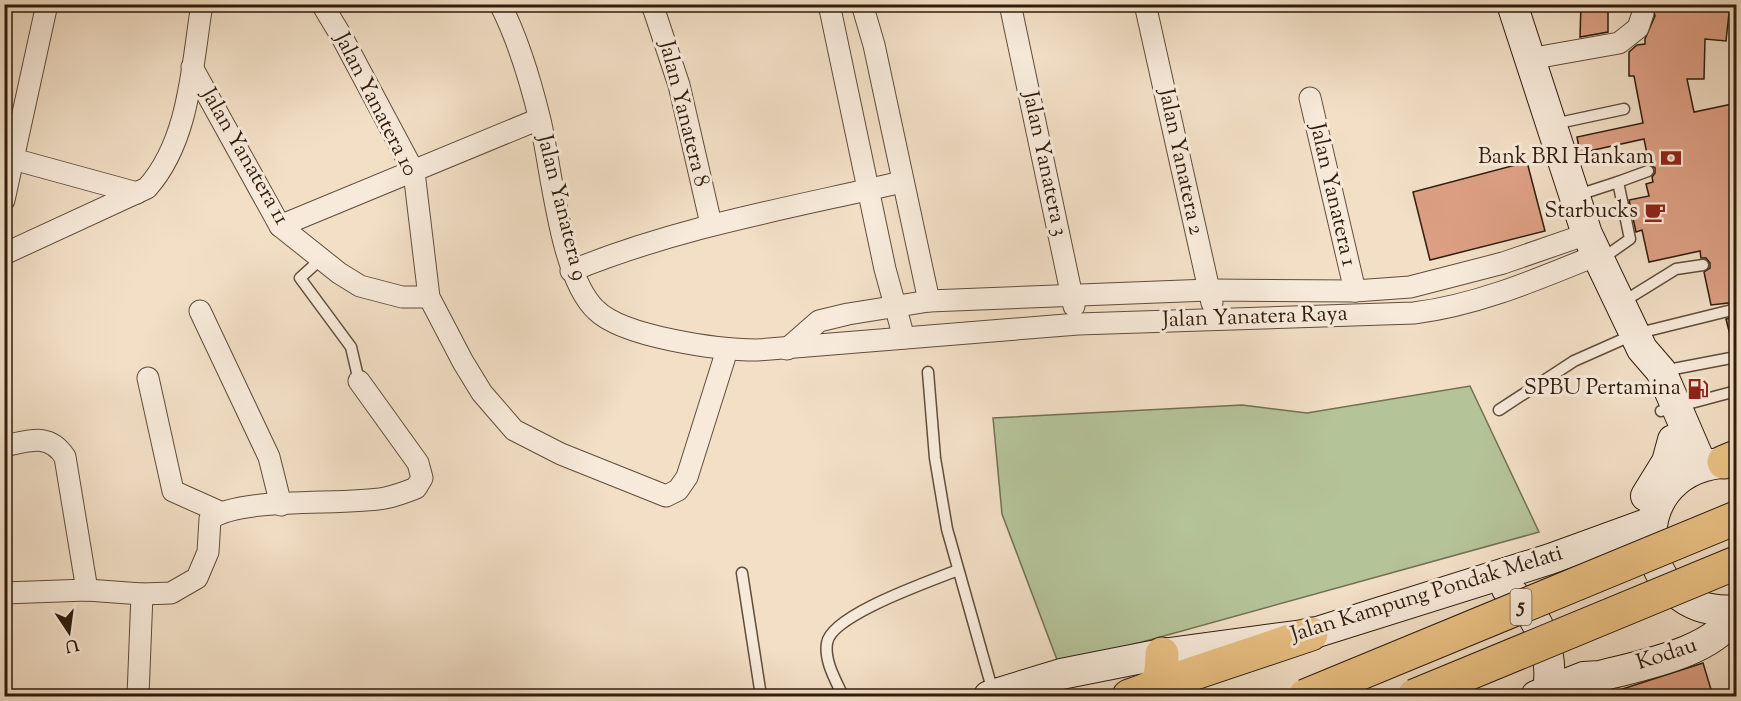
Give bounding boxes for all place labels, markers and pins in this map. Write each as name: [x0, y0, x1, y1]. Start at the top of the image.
place label: Bank BRI Hankam: [1478, 142, 1654, 174]
bank icon: Bank BRI Hankam: [1659, 146, 1683, 170]
place label: Starbucks: [1544, 196, 1638, 228]
cafe icon: Starbucks: [1643, 200, 1667, 224]
place label: SPBU Pertamina: [1524, 373, 1681, 405]
fuel station icon: SPBU Pertamina: [1686, 377, 1710, 401]

